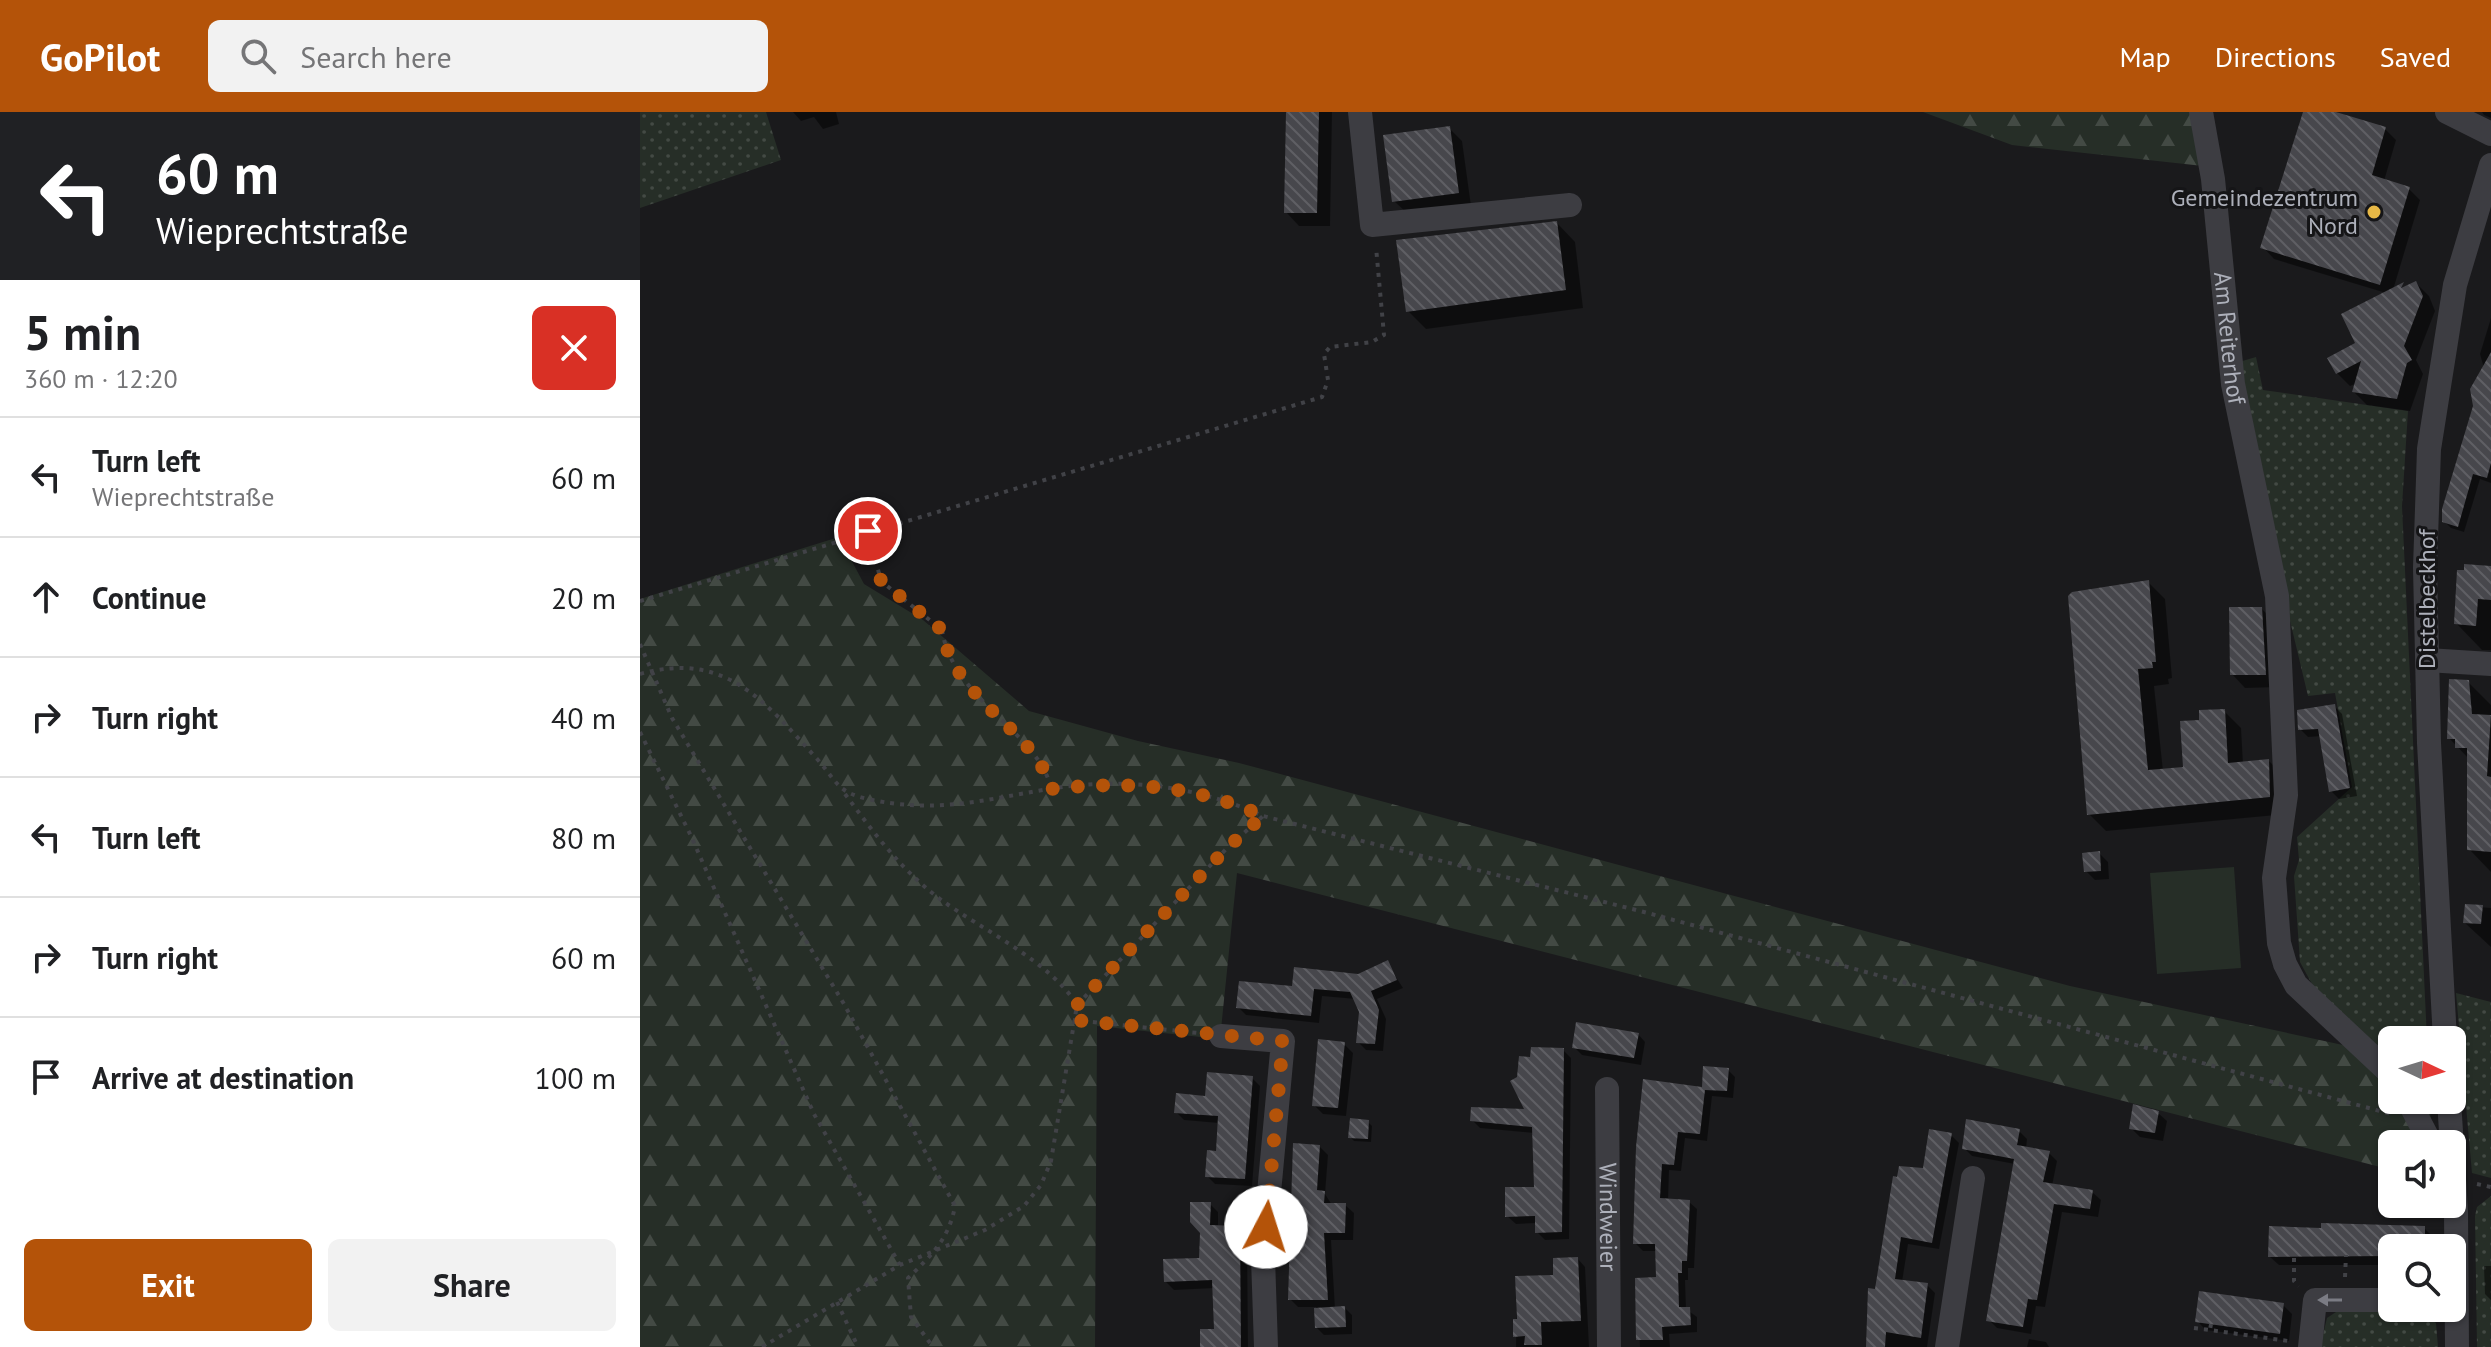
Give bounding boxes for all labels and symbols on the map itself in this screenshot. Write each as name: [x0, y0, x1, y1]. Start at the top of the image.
place label: Gemeindezentrum Nord: [2171, 182, 2358, 241]
marker: Gemeindezentrum Nord: [2365, 203, 2383, 221]
street label: Am Reiterhof: [2207, 270, 2253, 409]
pin: [834, 497, 902, 565]
street label: Distelbeckhof: [2411, 528, 2442, 669]
north arrow: [2378, 1026, 2466, 1114]
street label: Windweier: [1593, 1162, 1624, 1272]
position arrow: [1224, 1185, 1308, 1269]
one-way arrow: [2317, 1294, 2342, 1306]

